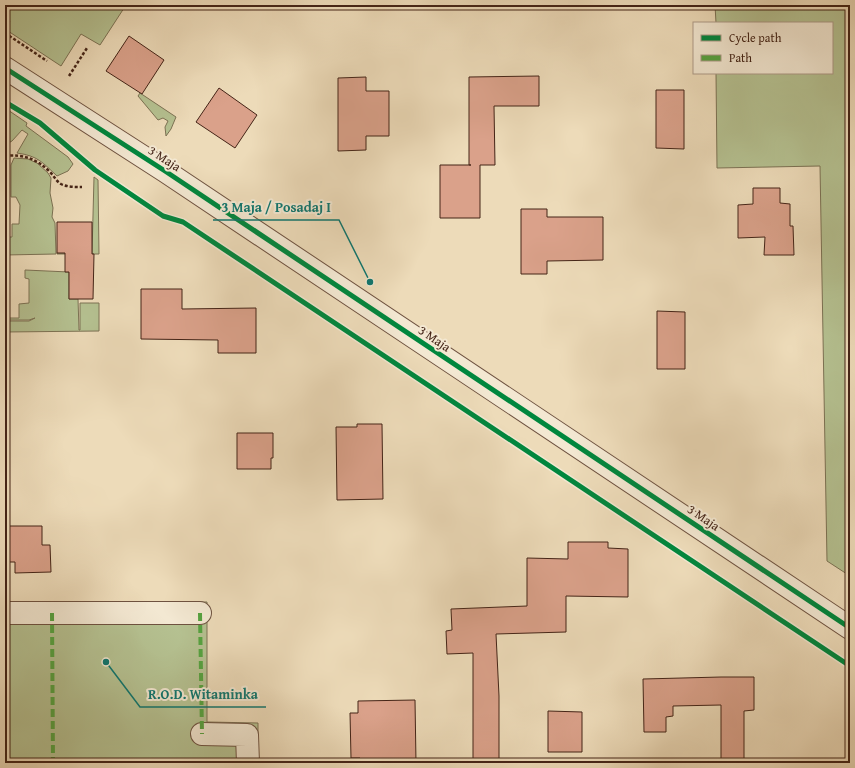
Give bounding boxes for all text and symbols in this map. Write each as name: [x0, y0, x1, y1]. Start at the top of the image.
legend: [693, 22, 833, 74]
text: Cycle path: [729, 29, 782, 46]
text: Path: [729, 49, 752, 66]
street label: 3 Maja: [145, 141, 186, 177]
callout: 3 Maja / Posadaj I: [213, 194, 339, 220]
text: 3 Maja / Posadaj I: [221, 197, 331, 217]
street label: 3 Maja: [415, 321, 455, 357]
street label: 3 Maja: [684, 500, 724, 536]
callout: R.O.D. Witaminka: [140, 681, 266, 707]
text: R.O.D. Witaminka: [148, 684, 259, 704]

